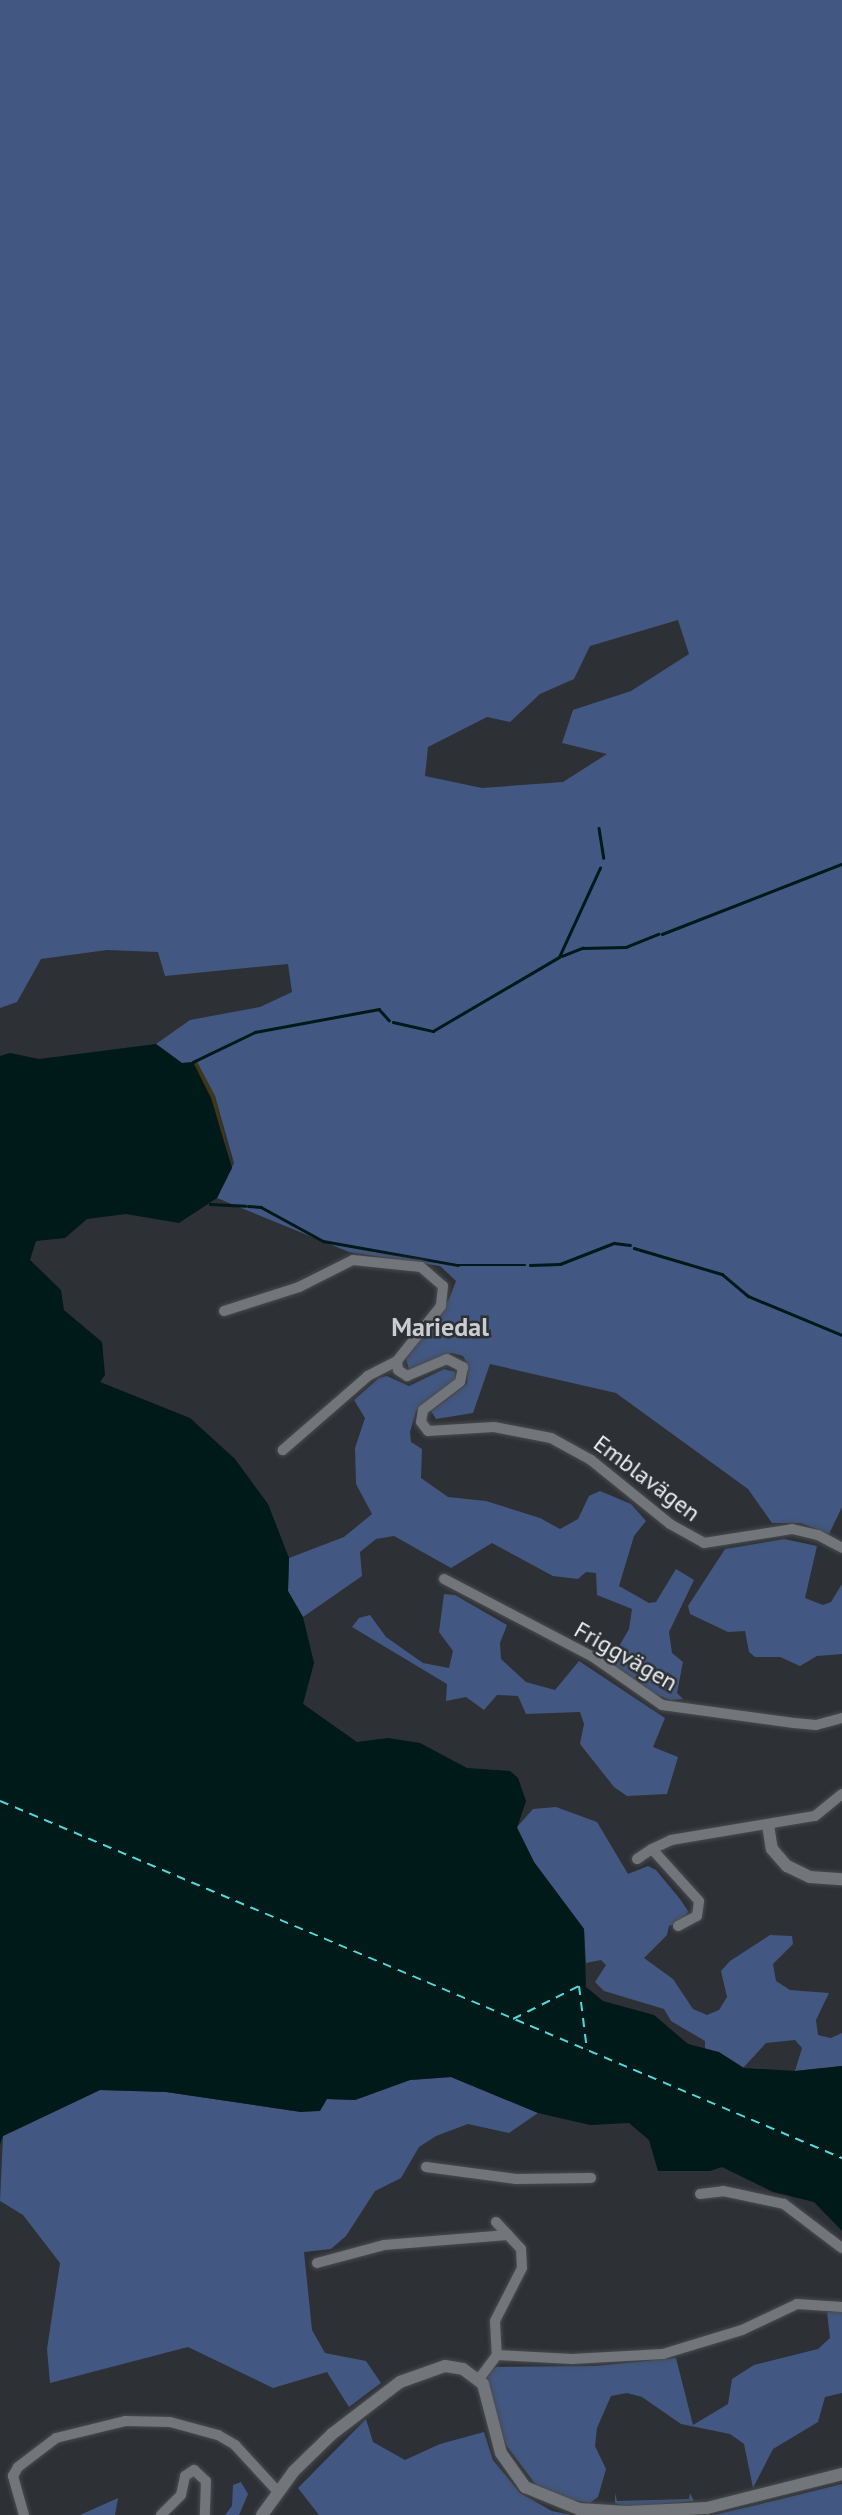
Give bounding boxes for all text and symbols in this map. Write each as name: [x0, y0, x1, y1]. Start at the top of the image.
district label: Mariedal: [391, 1311, 489, 1343]
street label: Emblavägen: [588, 1429, 706, 1527]
street label: Friggvägen: [569, 1615, 683, 1697]

